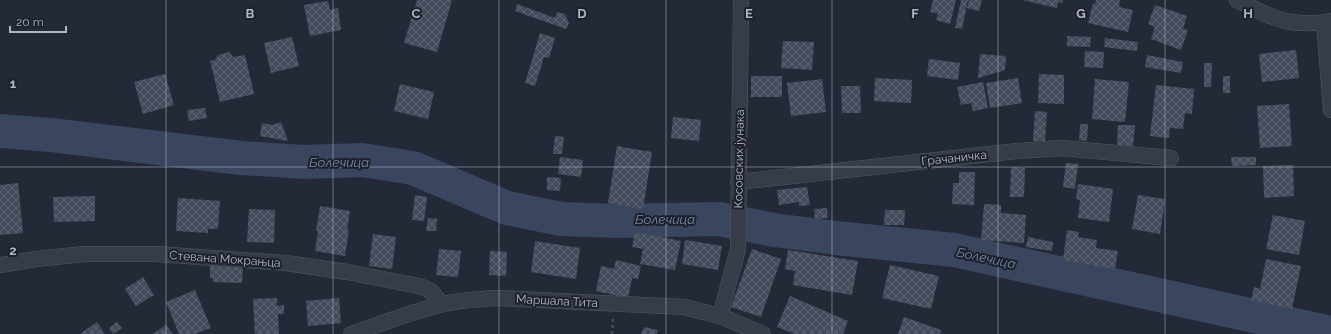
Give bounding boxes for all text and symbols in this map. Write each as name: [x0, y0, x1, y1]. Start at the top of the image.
text: B: [246, 6, 255, 21]
text: C: [412, 6, 421, 21]
text: D: [577, 6, 587, 21]
text: E: [745, 6, 753, 21]
text: F: [911, 6, 919, 21]
text: G: [1076, 6, 1086, 21]
text: H: [1243, 6, 1253, 21]
scale bar: [10, 8, 66, 34]
text: 20 m: [16, 15, 44, 29]
text: 1: [10, 76, 17, 91]
street label: Косовских јунака: [731, 109, 747, 209]
street label: Грачаничка: [920, 148, 988, 168]
water label: Болечица: [309, 155, 369, 170]
water label: Болечица: [635, 212, 695, 227]
text: 2: [9, 243, 17, 258]
water label: Болечица: [955, 244, 1017, 272]
street label: Стевана Мокрањца: [169, 248, 281, 270]
street label: Маршала Тита: [516, 292, 598, 310]

